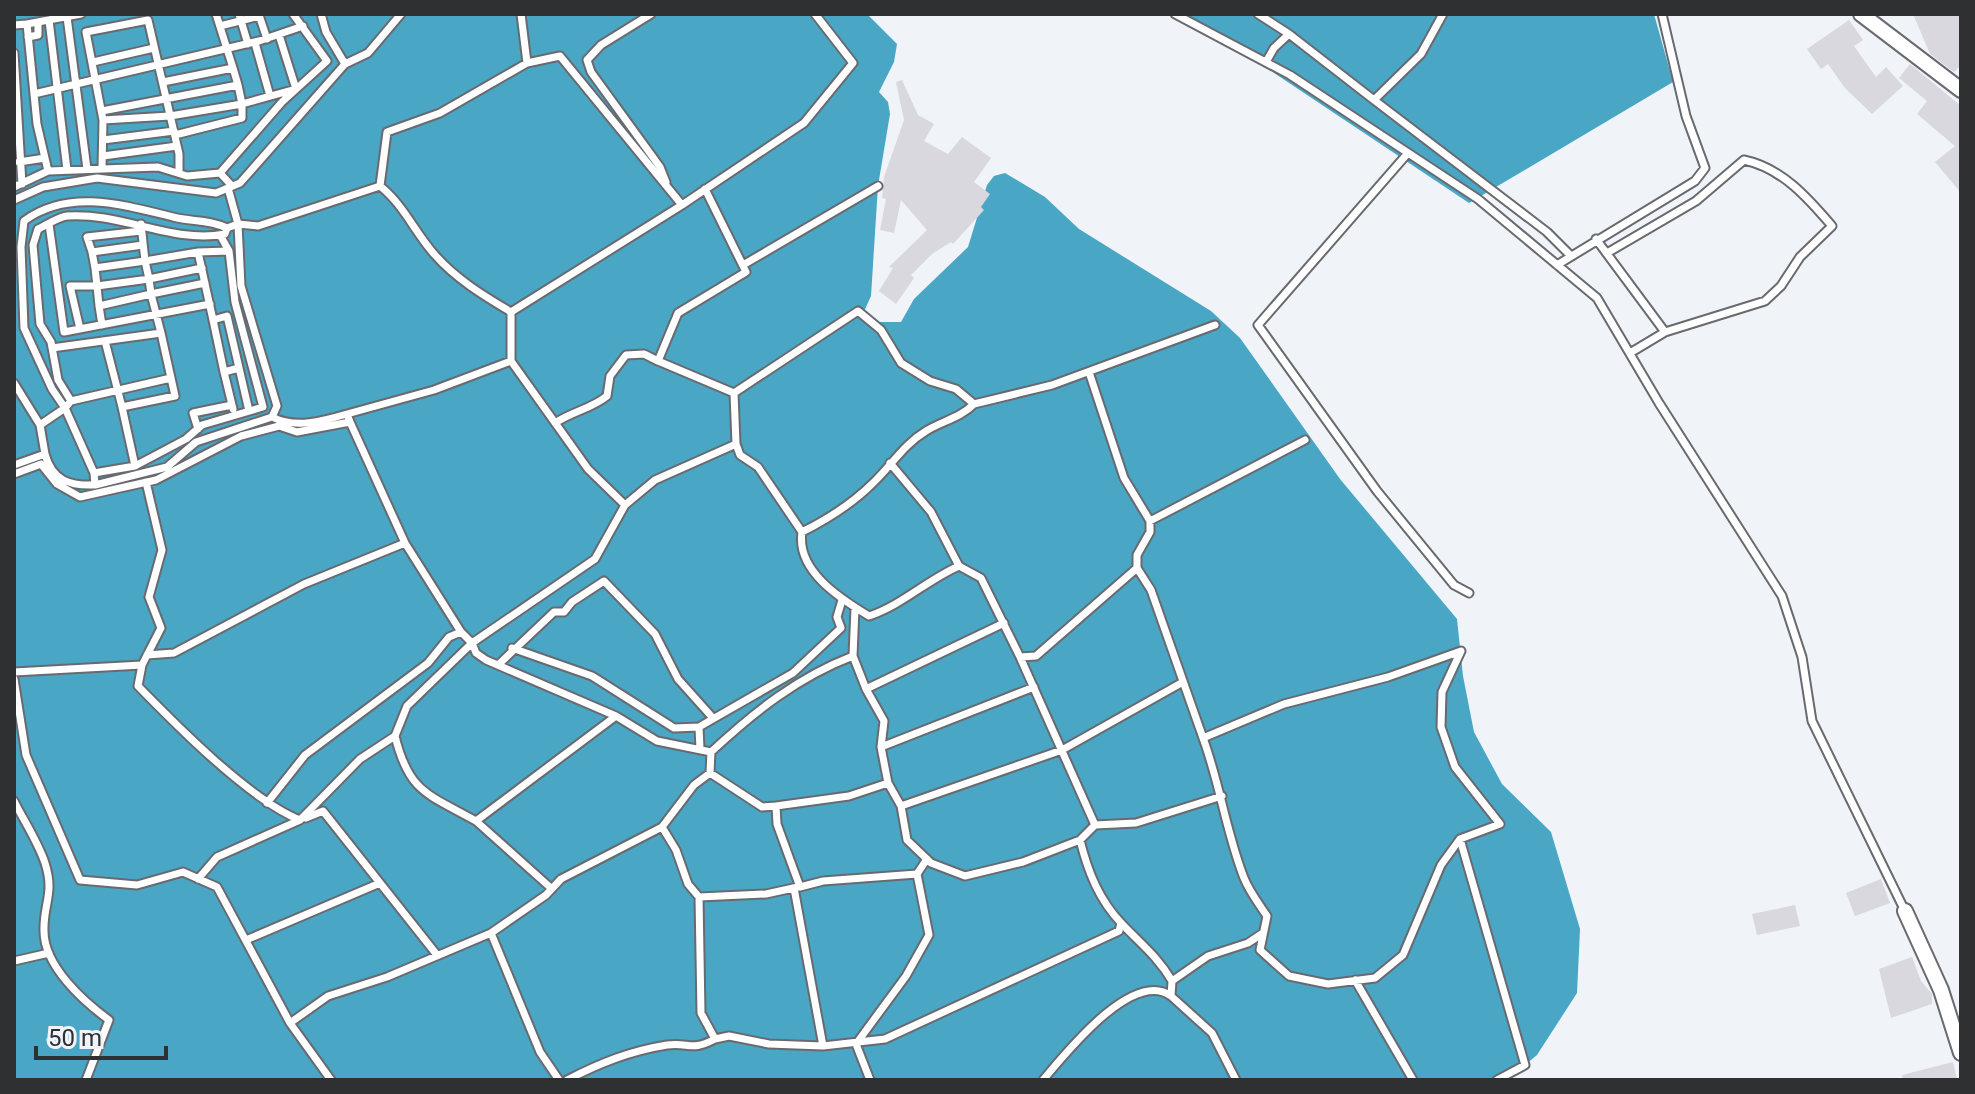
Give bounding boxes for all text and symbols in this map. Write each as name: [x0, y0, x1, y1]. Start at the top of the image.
scale bar: [36, 1010, 166, 1060]
text: 50 m: [48, 1024, 102, 1052]

